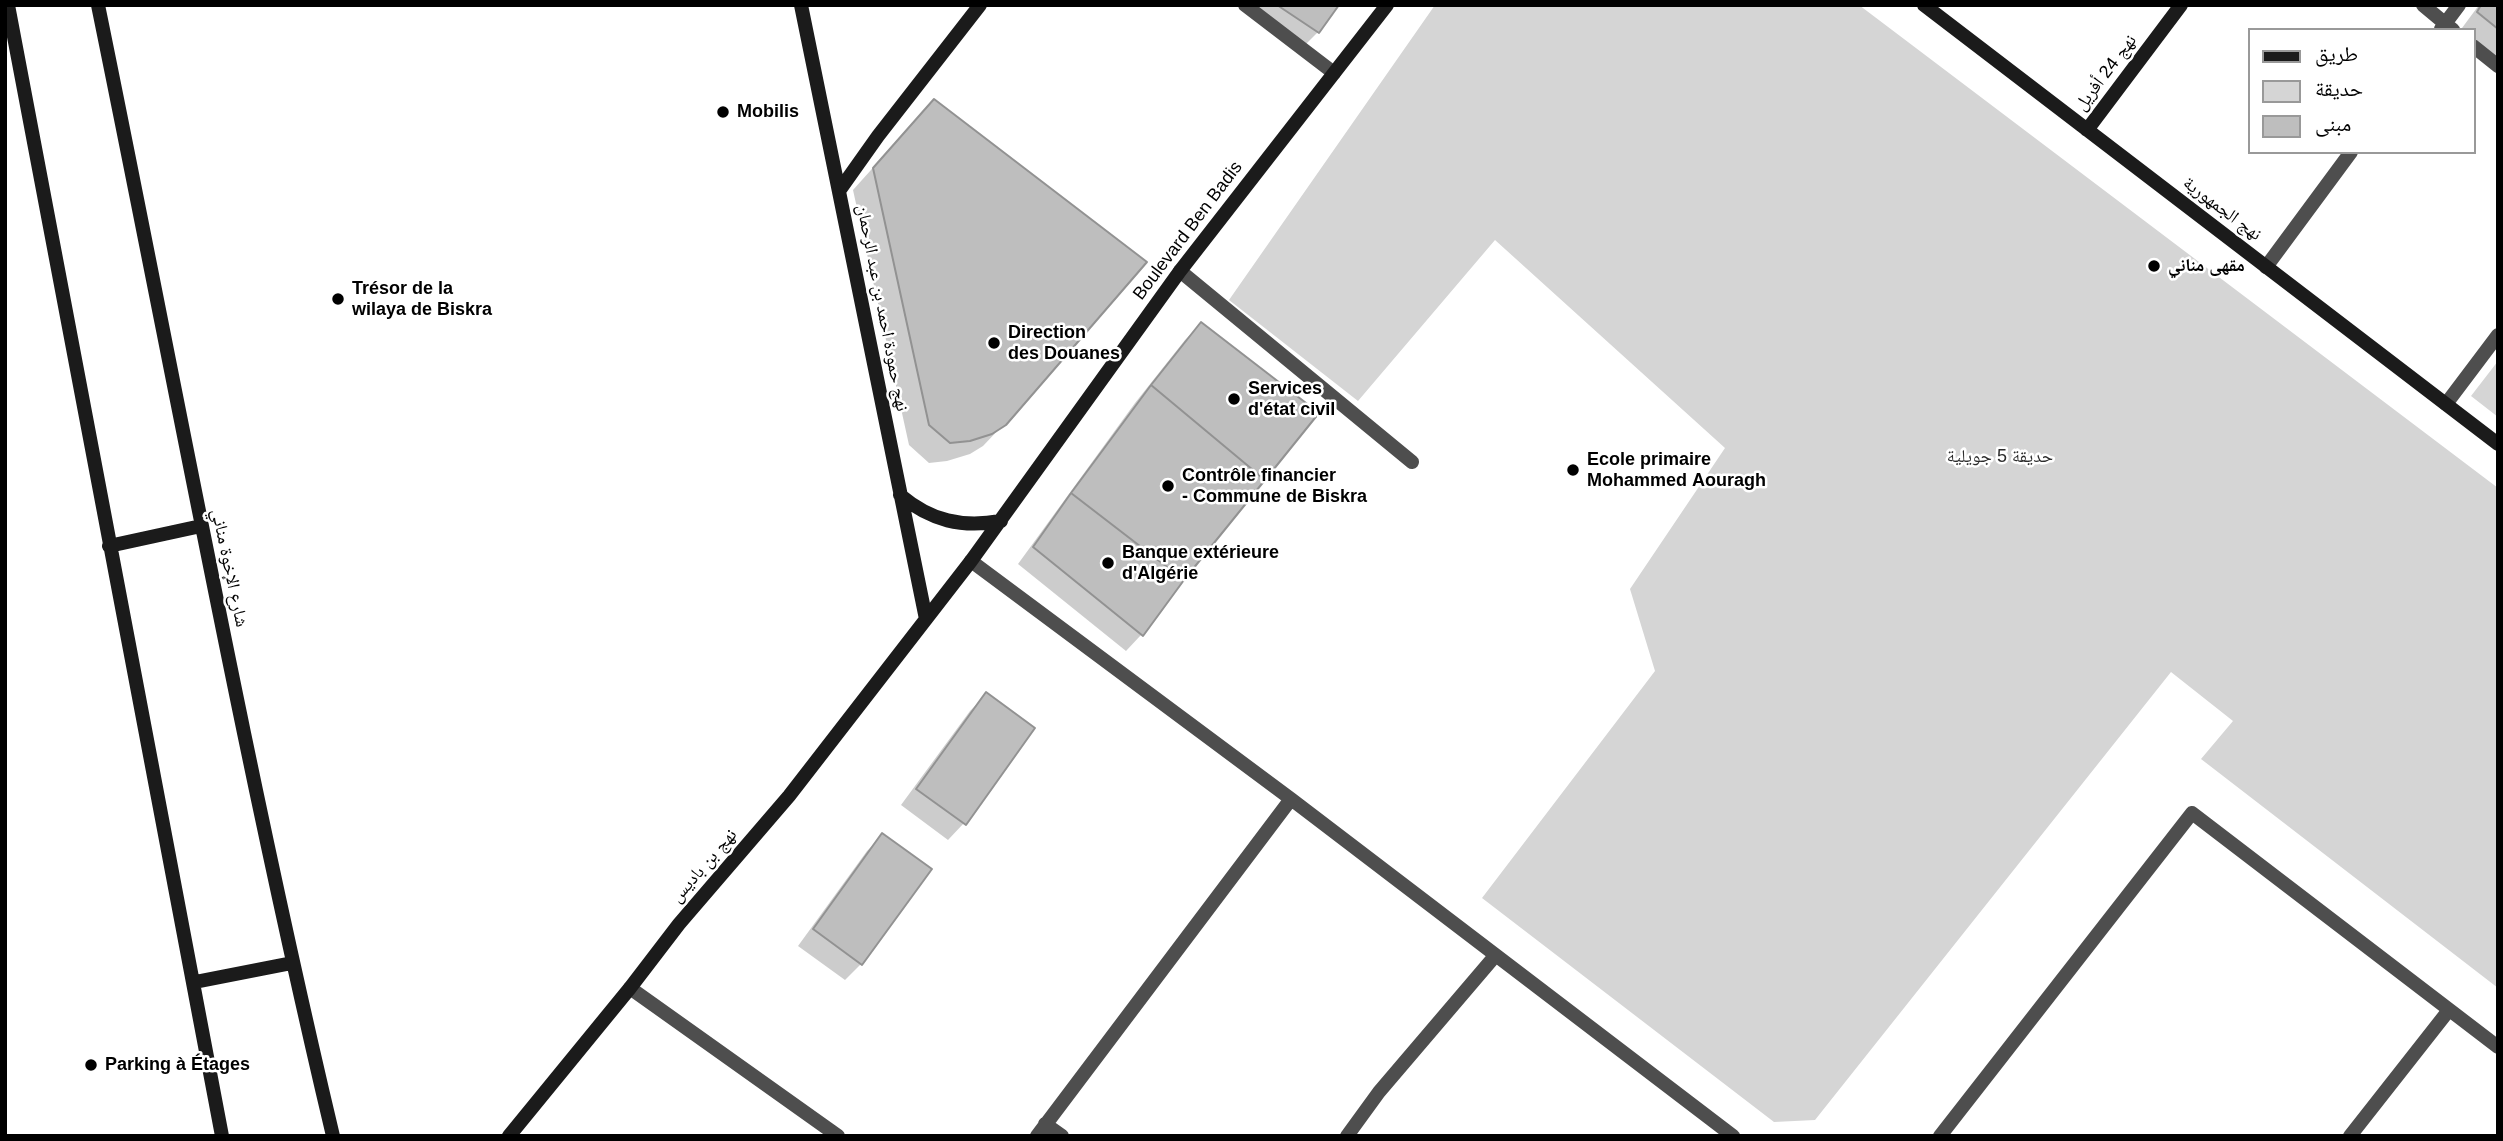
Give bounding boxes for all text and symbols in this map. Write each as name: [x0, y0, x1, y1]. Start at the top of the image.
legend: [2248, 28, 2475, 154]
street label: نهج 24 أفريل: [2070, 31, 2142, 115]
text: طريق: [2315, 42, 2358, 65]
text: حديقة: [2315, 77, 2363, 100]
place label: Mobilis: [737, 101, 799, 123]
marker: Mobilis: [715, 104, 731, 120]
text: مبنى: [2315, 112, 2351, 135]
street label: Boulevard Ben Badis: [1129, 157, 1247, 305]
street label: نهج الجمهورية: [2178, 172, 2266, 246]
street label: نهج حمودة احمد بن عبد الرحمان: [851, 203, 913, 413]
place label: مقهى مناني: [2168, 255, 2245, 277]
marker: مقهى مناني: [2146, 258, 2162, 274]
place label: Trésor de la wilaya de Biskra: [352, 278, 492, 320]
marker: Trésor de la wilaya de Biskra: [330, 291, 346, 307]
place label: Direction des Douanes: [1008, 322, 1120, 364]
marker: Direction des Douanes: [986, 335, 1002, 351]
place label: Services d'état civil: [1248, 378, 1335, 420]
marker: Services d'état civil: [1226, 391, 1242, 407]
park label: حديقة 5 جويلية: [1947, 446, 2053, 468]
place label: Ecole primaire Mohammed Aouragh: [1587, 449, 1766, 491]
marker: Ecole primaire Mohammed Aouragh: [1565, 462, 1581, 478]
place label: Contrôle financier - Commune de Biskra: [1182, 465, 1367, 508]
marker: Contrôle financier - Commune de Biskra: [1160, 478, 1176, 494]
street label: شارع الإخوة مناني: [206, 507, 252, 629]
place label: Banque extérieure d'Algérie: [1122, 542, 1279, 584]
marker: Banque extérieure d'Algérie: [1100, 555, 1116, 571]
street label: نهج بن باديس: [666, 825, 742, 907]
place label: Parking à Étages: [105, 1054, 250, 1076]
marker: Parking à Étages: [83, 1057, 99, 1073]

